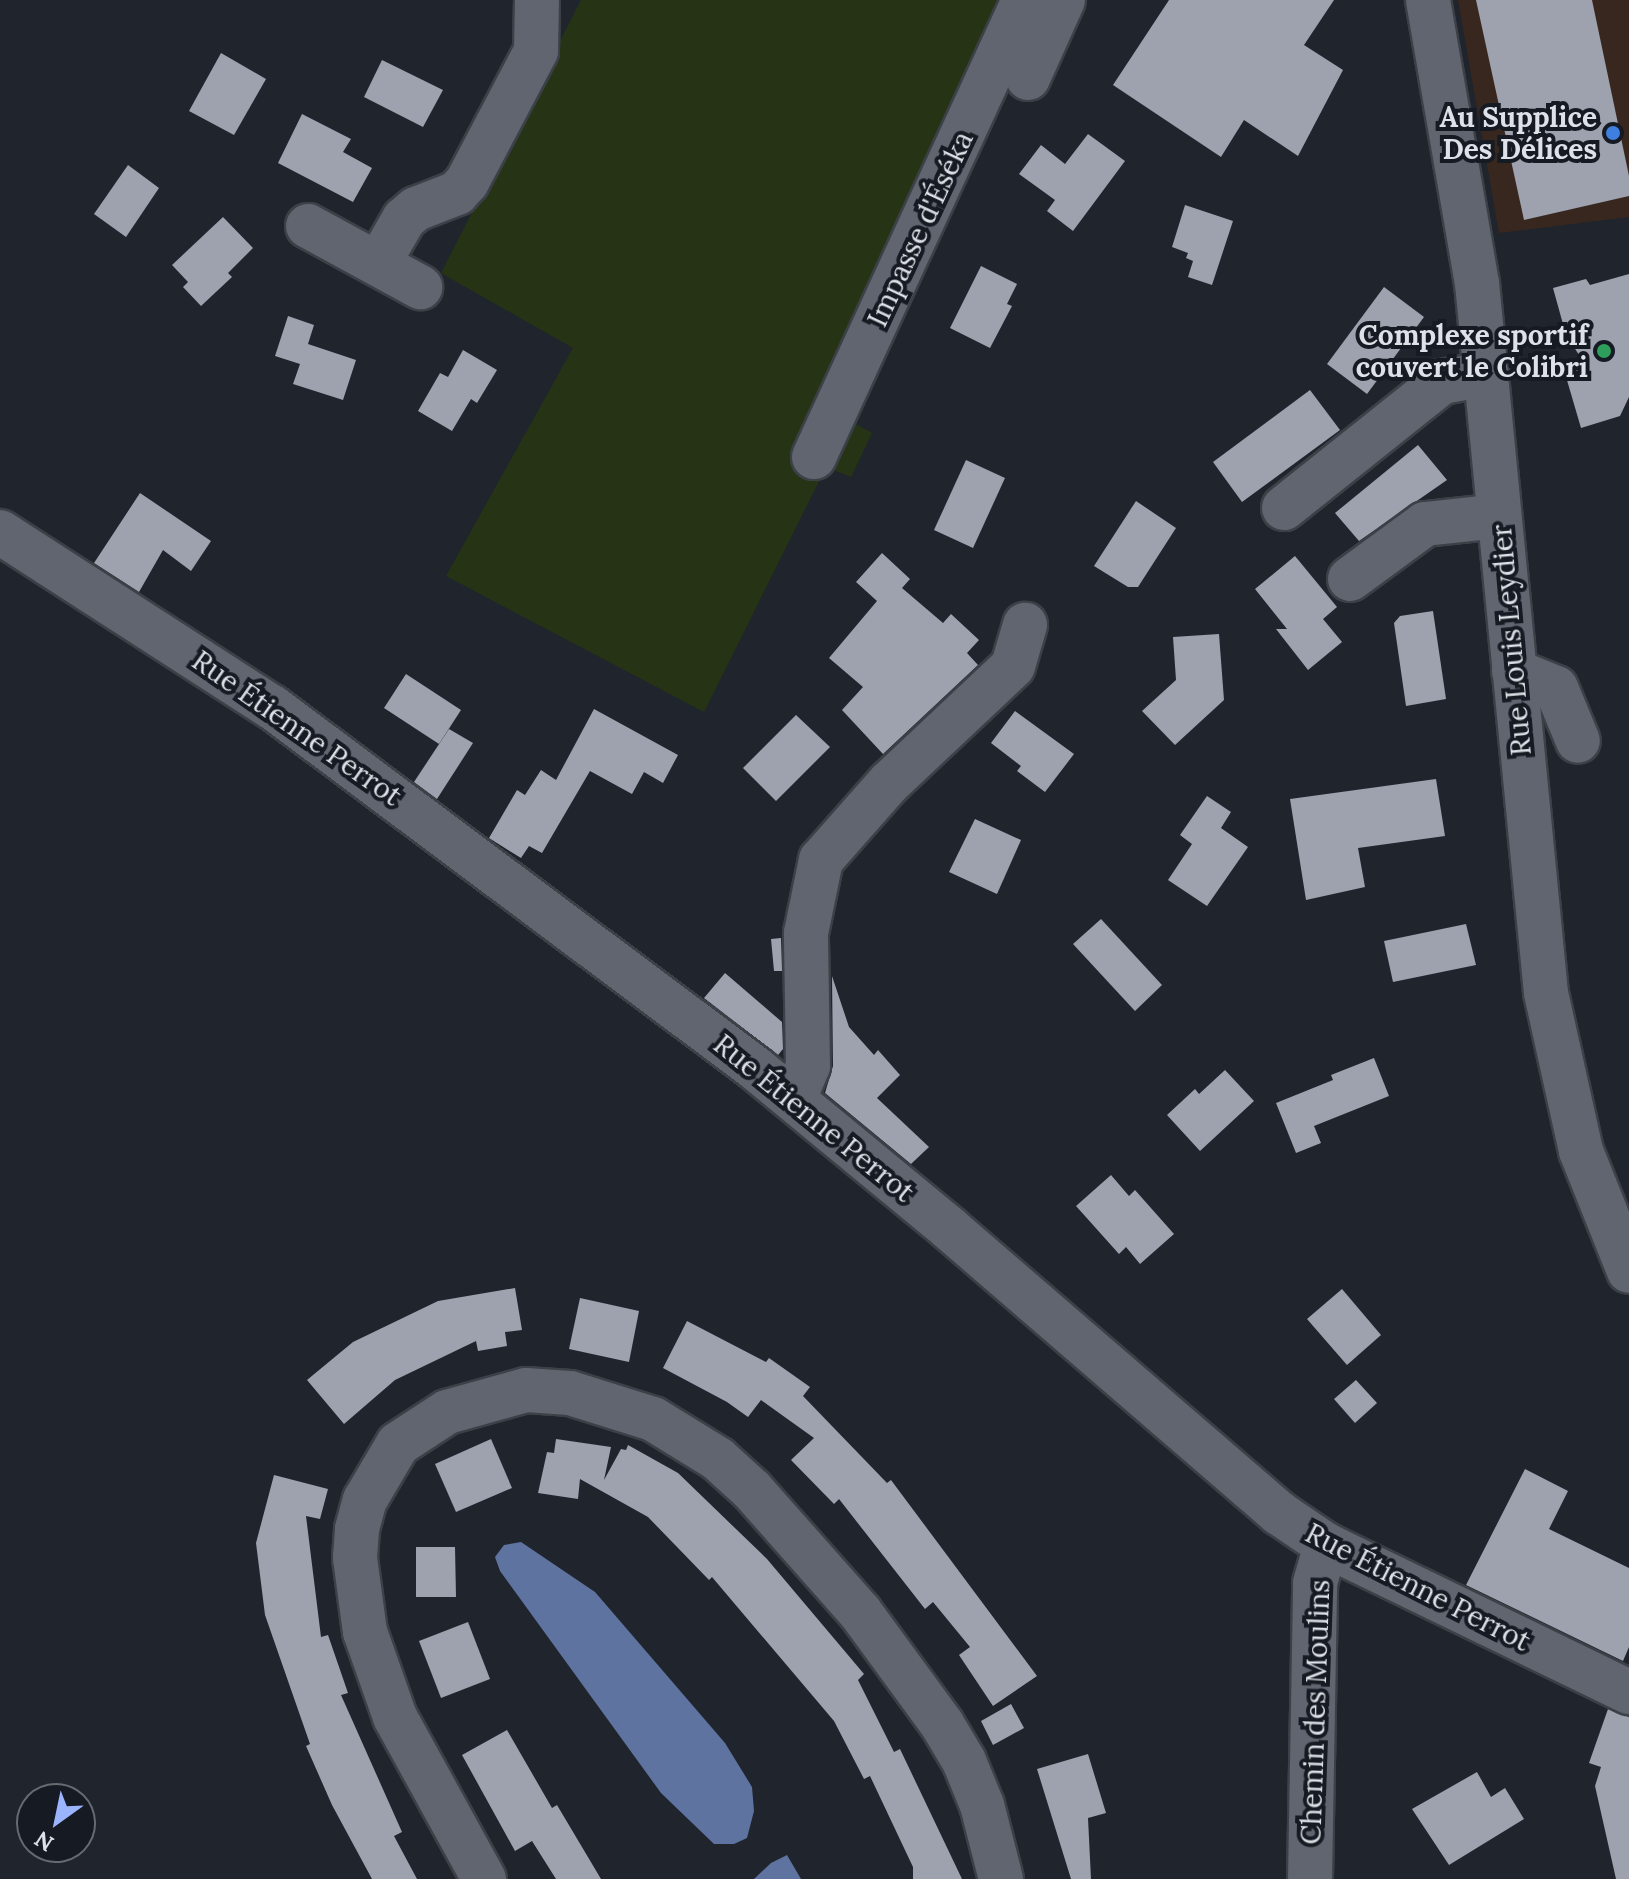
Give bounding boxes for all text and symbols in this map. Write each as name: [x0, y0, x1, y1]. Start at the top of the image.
place label: Au Supplice Des Délices: [1439, 100, 1597, 166]
marker: Au Supplice Des Délices: [1604, 124, 1622, 142]
street label: Impasse d'Éséka: [860, 126, 980, 332]
place label: Complexe sportif couvert le Colibri: [1356, 318, 1588, 384]
marker: Complexe sportif couvert le Colibri: [1595, 342, 1613, 360]
street label: Rue Louis Leydier: [1484, 523, 1538, 757]
street label: Rue Étienne Perrot: [186, 643, 408, 813]
street label: Rue Étienne Perrot: [707, 1027, 921, 1209]
street label: Rue Étienne Perrot: [1300, 1516, 1536, 1658]
street label: Chemin des Moulins: [1294, 1579, 1336, 1845]
north arrow: [16, 1783, 96, 1863]
text: N: [29, 1825, 59, 1858]

